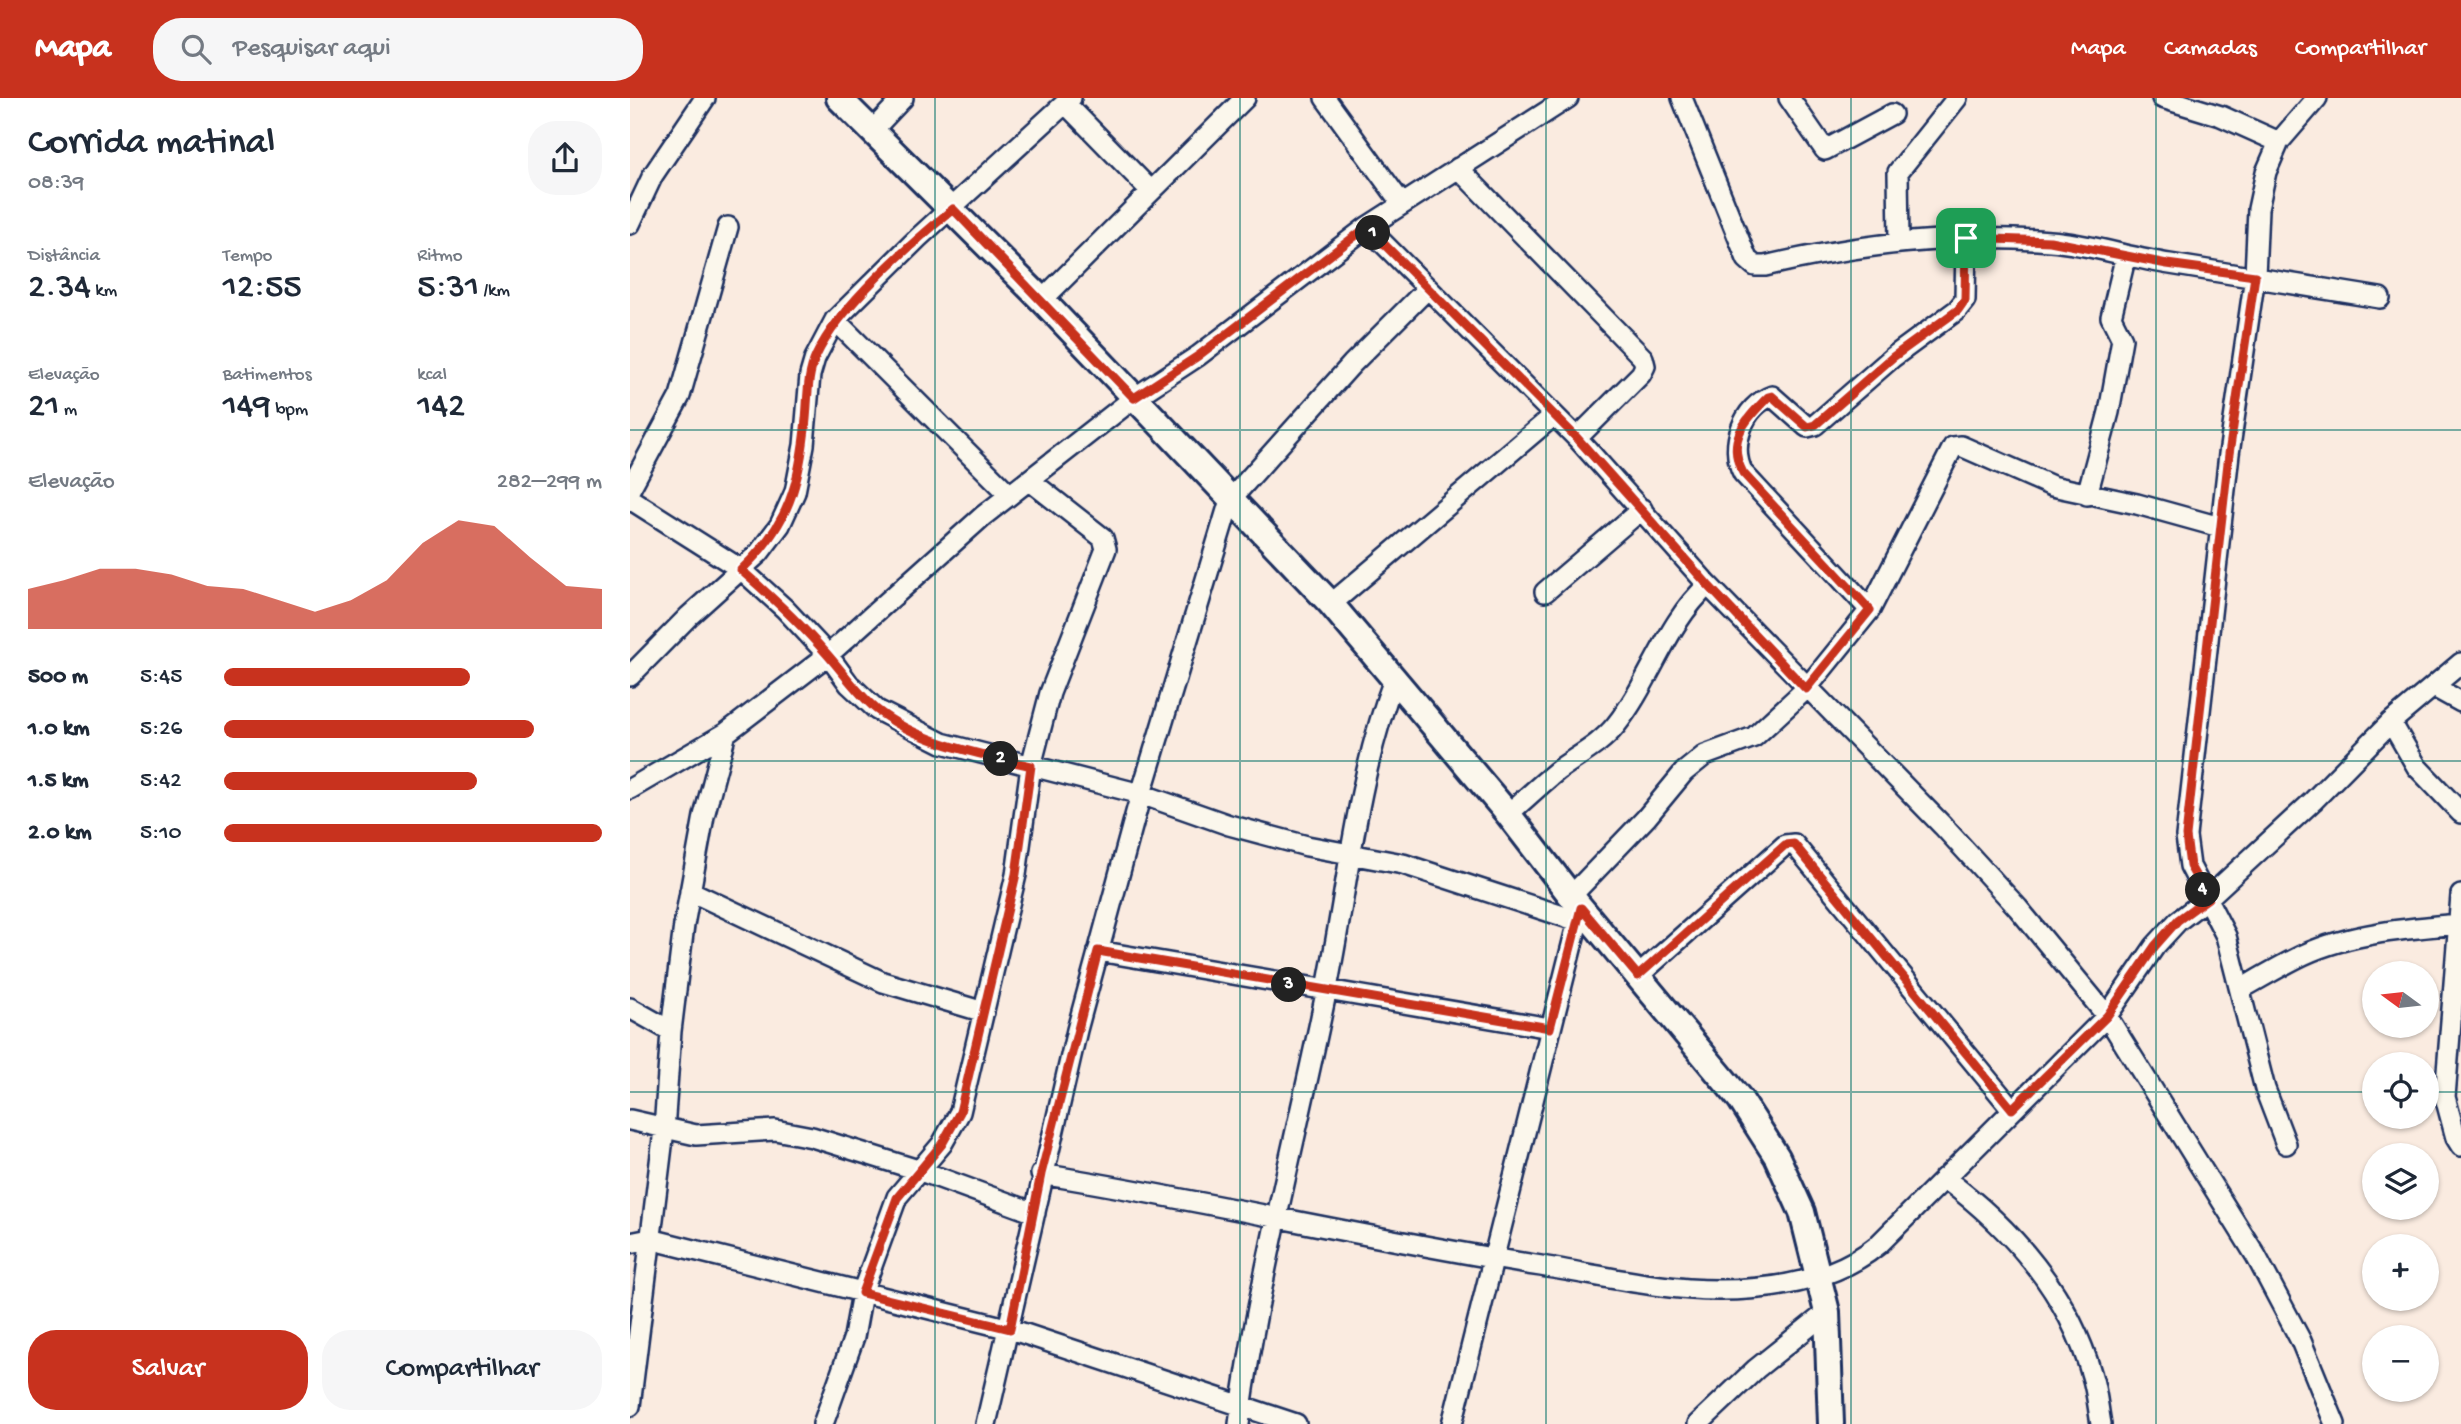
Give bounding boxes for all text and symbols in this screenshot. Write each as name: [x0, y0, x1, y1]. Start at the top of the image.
search box: [153, 18, 643, 81]
text: Mapa: [35, 30, 111, 68]
icon: search: [177, 30, 215, 68]
text: Pesquisar aqui: [233, 34, 391, 65]
text: Mapa: [2071, 35, 2126, 64]
text: Camadas: [2164, 35, 2257, 64]
text: Compartilhar: [2295, 35, 2426, 64]
button: share: [528, 121, 602, 195]
text: Corrida matinal: [28, 122, 275, 166]
text: 08:39: [28, 170, 84, 197]
pin: [1936, 208, 1996, 268]
pin: 1: [1356, 216, 1390, 250]
icon: arrive: [1947, 219, 1985, 257]
text: 1: [1369, 221, 1376, 244]
text: Distância: [28, 245, 100, 268]
text: Tempo: [223, 245, 272, 268]
text: Ritmo: [417, 245, 463, 268]
text: 2.34: [28, 268, 91, 309]
text: 12:55: [223, 268, 302, 309]
text: 5:31: [417, 268, 479, 309]
text: km: [91, 280, 117, 303]
text: /km: [479, 280, 510, 303]
text: Elevação: [28, 364, 100, 387]
text: Batimentos: [223, 364, 312, 387]
text: kcal: [417, 364, 447, 387]
text: 21: [28, 387, 59, 428]
text: 149: [223, 387, 271, 428]
text: 142: [417, 387, 465, 428]
text: m: [59, 399, 77, 422]
text: bpm: [271, 399, 308, 422]
text: Elevação: [28, 469, 115, 496]
text: 282–299 m: [497, 469, 602, 496]
text: 500 m: [28, 664, 88, 691]
text: 5:45: [140, 664, 182, 691]
text: 1.0 km: [28, 716, 90, 743]
text: 5:26: [140, 716, 182, 743]
pin: 2: [984, 742, 1018, 776]
text: 2: [996, 747, 1005, 770]
text: 1.5 km: [28, 768, 89, 795]
text: 5:42: [140, 768, 181, 795]
text: 2.0 km: [28, 820, 92, 847]
text: 5:10: [140, 820, 182, 847]
pin: 4: [2186, 872, 2220, 908]
text: 4: [2198, 878, 2207, 901]
north arrow: [2362, 961, 2440, 1038]
map controls: [2362, 961, 2439, 1402]
pin: 3: [1272, 968, 1306, 1002]
text: 3: [1284, 973, 1293, 996]
button: locate: [2362, 1052, 2439, 1129]
button: layers: [2362, 1143, 2439, 1220]
button: +: [2362, 1234, 2439, 1311]
button: −: [2362, 1325, 2439, 1402]
button: Salvar: [28, 1330, 308, 1410]
button: Compartilhar: [322, 1330, 602, 1410]

